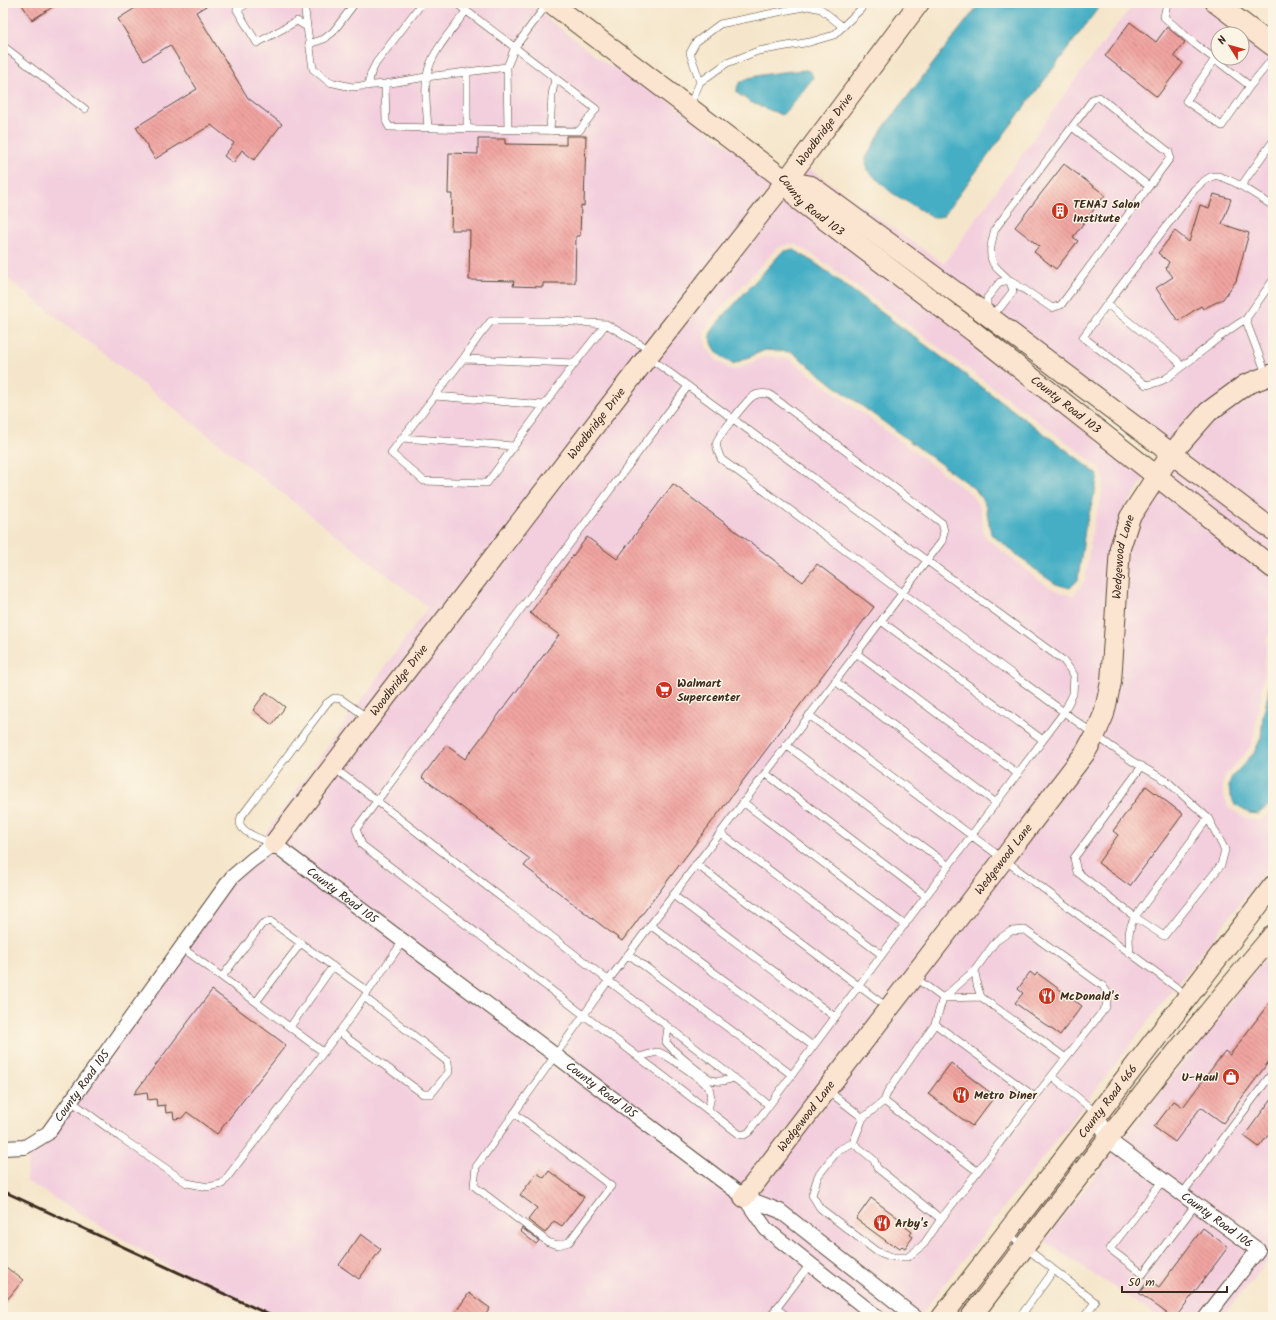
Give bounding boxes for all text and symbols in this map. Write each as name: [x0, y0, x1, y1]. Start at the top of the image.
north arrow: [1210, 26, 1250, 66]
text: N: [1214, 32, 1232, 49]
street label: Woodbridge Drive: [791, 89, 859, 170]
street label: County Road 103: [774, 169, 848, 241]
place label: TENAJ Salon Institute: [1073, 195, 1140, 228]
building icon: TENAJ Salon Institute: [1050, 201, 1070, 221]
street label: County Road 103: [1026, 371, 1105, 439]
street label: Woodbridge Drive: [563, 383, 631, 464]
street label: Wedgewood Lane: [1108, 512, 1140, 600]
street label: Woodbridge Drive: [365, 640, 433, 721]
place label: Walmart Supercenter: [677, 674, 741, 707]
supermarket icon: Walmart Supercenter: [654, 680, 674, 700]
street label: Wedgewood Lane: [970, 819, 1038, 899]
street label: County Road 105: [302, 862, 383, 930]
restaurant icon: McDonald's: [1037, 986, 1057, 1006]
place label: McDonald's: [1060, 987, 1119, 1006]
street label: County Road 105: [50, 1045, 116, 1126]
street label: County Road 105: [561, 1057, 642, 1124]
street label: County Road 466: [1073, 1061, 1143, 1143]
shop icon: U-Haul: [1221, 1067, 1241, 1087]
place label: U-Haul: [1182, 1068, 1219, 1087]
street label: Wedgewood Lane: [773, 1076, 841, 1156]
restaurant icon: Metro Diner: [951, 1085, 971, 1105]
place label: Metro Diner: [974, 1086, 1037, 1105]
street label: County Road 106: [1177, 1187, 1257, 1253]
restaurant icon: Arby's: [872, 1213, 892, 1233]
place label: Arby's: [895, 1214, 929, 1233]
scale bar: [1122, 1268, 1227, 1294]
text: 50 m: [1128, 1273, 1155, 1292]

